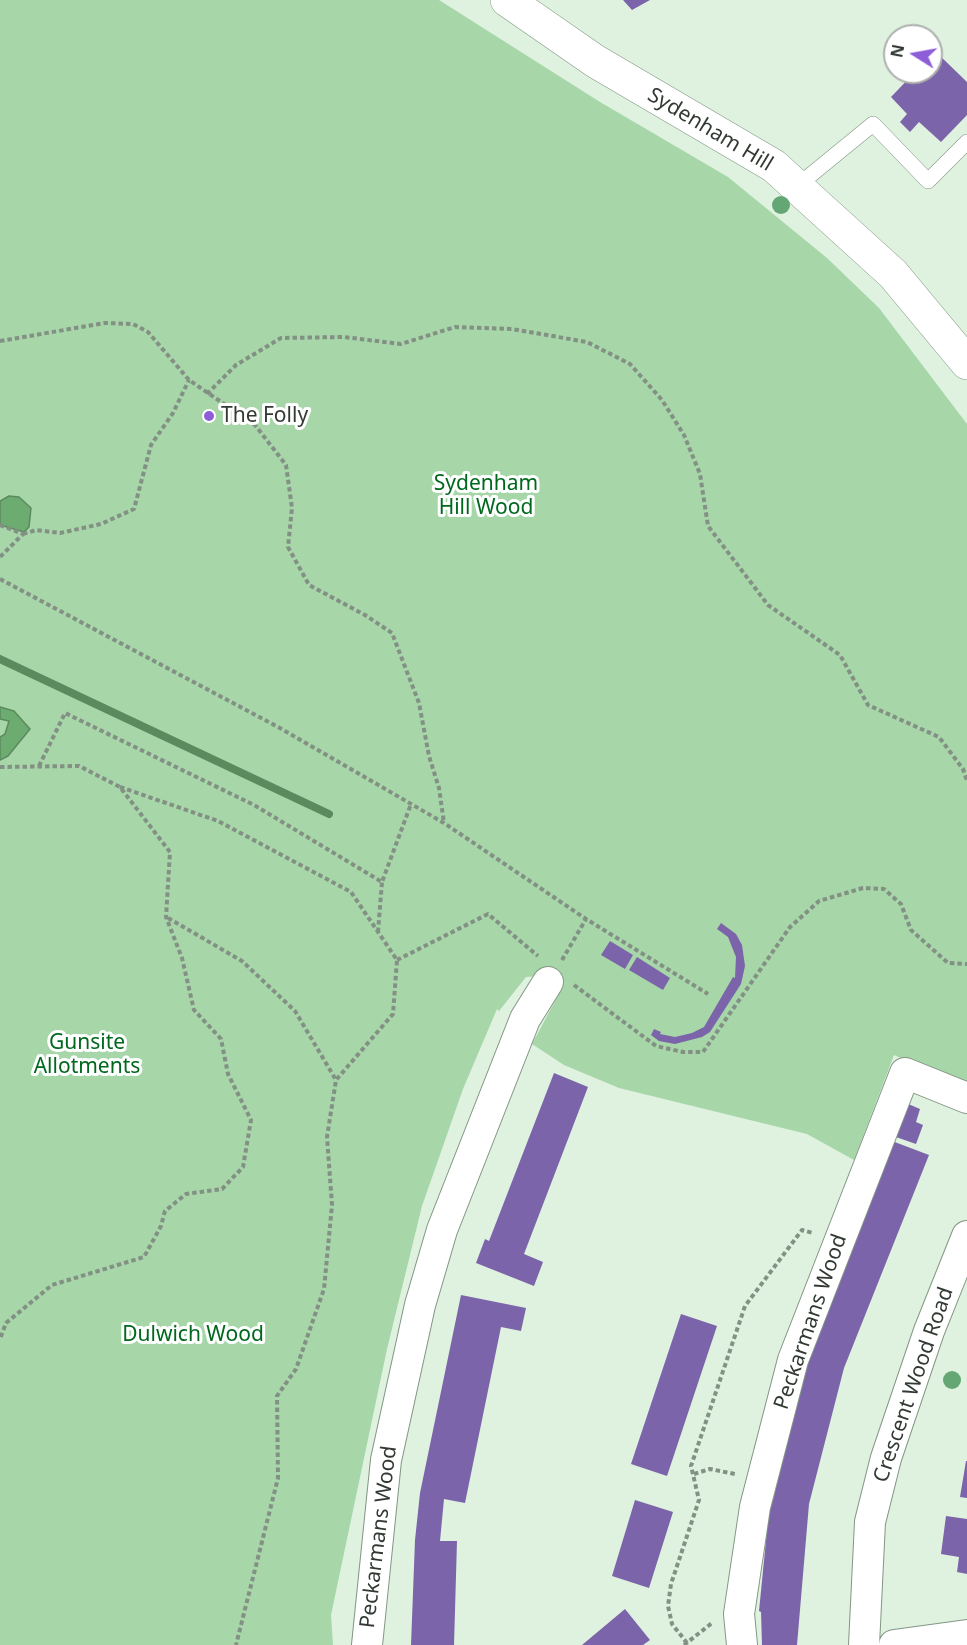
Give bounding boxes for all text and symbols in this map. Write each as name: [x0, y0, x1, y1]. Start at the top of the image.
north arrow: [883, 24, 943, 84]
text: N: [885, 42, 909, 59]
street label: Sydenham Hill: [643, 83, 777, 177]
place label: The Folly: [221, 403, 308, 429]
marker: The Folly: [202, 409, 216, 423]
park label: Sydenham Hill Wood: [434, 471, 538, 521]
park label: Gunsite Allotments: [34, 1030, 140, 1080]
street label: Peckarmans Wood: [769, 1231, 853, 1413]
street label: Crescent Wood Road: [869, 1284, 959, 1486]
park label: Dulwich Wood: [122, 1322, 264, 1348]
street label: Peckarmans Wood: [355, 1444, 403, 1630]

